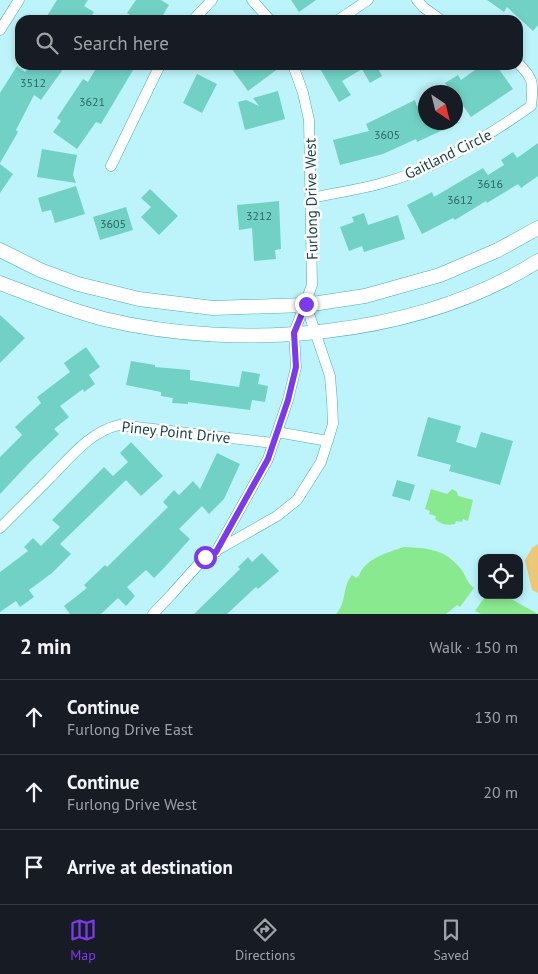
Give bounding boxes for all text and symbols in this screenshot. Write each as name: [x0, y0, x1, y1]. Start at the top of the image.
search box: [15, 15, 523, 70]
icon: search: [33, 29, 61, 57]
text: Search here: [73, 31, 169, 55]
house number: 3512: [20, 75, 46, 90]
north arrow: [418, 85, 463, 130]
house number: 3621: [79, 94, 105, 109]
street label: Gaitland Circle: [401, 125, 495, 183]
house number: 3605: [374, 127, 400, 142]
street label: Furlong Drive West: [300, 138, 322, 260]
house number: 3616: [477, 176, 503, 191]
house number: 3612: [447, 192, 473, 207]
house number: 3212: [246, 208, 272, 223]
house number: 3605: [100, 216, 126, 231]
route end: [295, 293, 318, 316]
street label: Piney Point Drive: [121, 417, 231, 447]
route start: [194, 546, 217, 569]
map controls: [478, 554, 523, 599]
button: locate: [478, 554, 523, 599]
text: 2 min: [20, 633, 71, 660]
text: Walk · 150 m: [429, 637, 518, 657]
text: Continue: [67, 695, 139, 719]
icon: ahead: [20, 703, 48, 731]
text: 130 m: [475, 707, 518, 727]
text: Furlong Drive East: [67, 719, 193, 739]
text: Continue: [67, 770, 139, 794]
icon: ahead: [20, 778, 48, 806]
text: 20 m: [483, 782, 518, 802]
text: Furlong Drive West: [67, 794, 197, 814]
icon: arrive: [20, 853, 48, 881]
text: Arrive at destination: [67, 855, 233, 879]
tab: Map: [69, 916, 97, 964]
tab: Directions: [235, 916, 295, 964]
tab: Saved: [433, 916, 469, 964]

